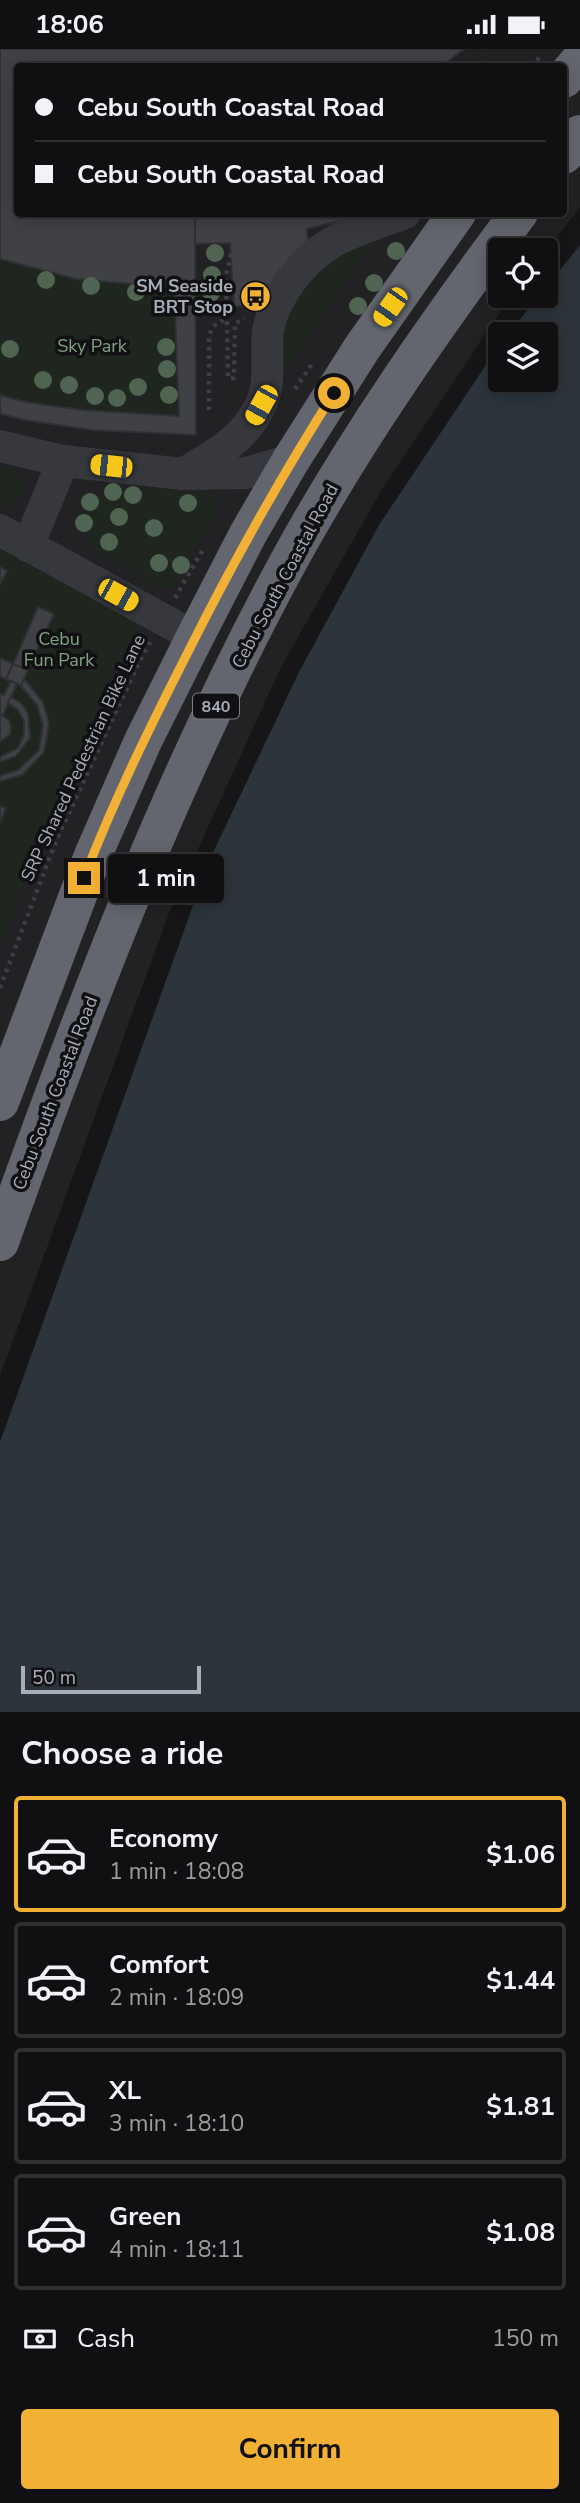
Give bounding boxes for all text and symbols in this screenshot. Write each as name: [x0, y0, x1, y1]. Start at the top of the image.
text: 18:06: [35, 7, 104, 42]
text: Cebu South Coastal Road: [77, 90, 384, 125]
text: Cebu South Coastal Road: [77, 157, 384, 192]
map controls: [488, 238, 558, 392]
button: locate: [488, 238, 558, 308]
place label: SM Seaside BRT Stop: [136, 274, 233, 319]
bus stop icon: SM Seaside BRT Stop: [239, 279, 273, 313]
car: [370, 284, 411, 330]
button: layers: [488, 322, 558, 392]
park label: Sky Park: [57, 334, 128, 358]
route start: [318, 377, 350, 409]
car: [242, 382, 281, 428]
car: [90, 453, 133, 479]
street label: Cebu South Coastal Road: [226, 479, 344, 673]
car: [95, 576, 142, 614]
park label: Cebu Fun Park: [24, 627, 95, 672]
street label: SRP Shared Pedestrian Bike Lane: [15, 631, 151, 885]
road number: 840: [193, 693, 239, 719]
callout: 1 min: [108, 853, 224, 903]
route end: [68, 862, 100, 894]
text: 1 min: [136, 863, 196, 894]
street label: Cebu South Coastal Road: [7, 993, 103, 1193]
scale bar: [21, 1663, 201, 1695]
text: 50 m: [32, 1665, 76, 1691]
text: Choose a ride: [21, 1732, 223, 1775]
text: Economy: [109, 1821, 218, 1856]
icon: car: [25, 1823, 88, 1886]
text: $1.06: [486, 1837, 555, 1872]
text: 1 min · 18:08: [109, 1856, 244, 1887]
text: Comfort: [109, 1947, 209, 1982]
icon: car: [25, 1949, 88, 2012]
text: $1.44: [486, 1963, 555, 1998]
text: 2 min · 18:09: [109, 1982, 244, 2013]
text: XL: [109, 2073, 141, 2108]
icon: car: [25, 2075, 88, 2138]
text: $1.81: [486, 2089, 555, 2124]
text: 3 min · 18:10: [109, 2108, 244, 2139]
text: Green: [109, 2199, 182, 2234]
icon: car: [25, 2201, 88, 2264]
text: $1.08: [486, 2215, 555, 2250]
text: 4 min · 18:11: [109, 2234, 244, 2265]
icon: cash: [21, 2320, 59, 2358]
text: Cash: [77, 2321, 135, 2356]
text: 150 m: [492, 2323, 559, 2354]
button: Confirm: [21, 2409, 559, 2489]

